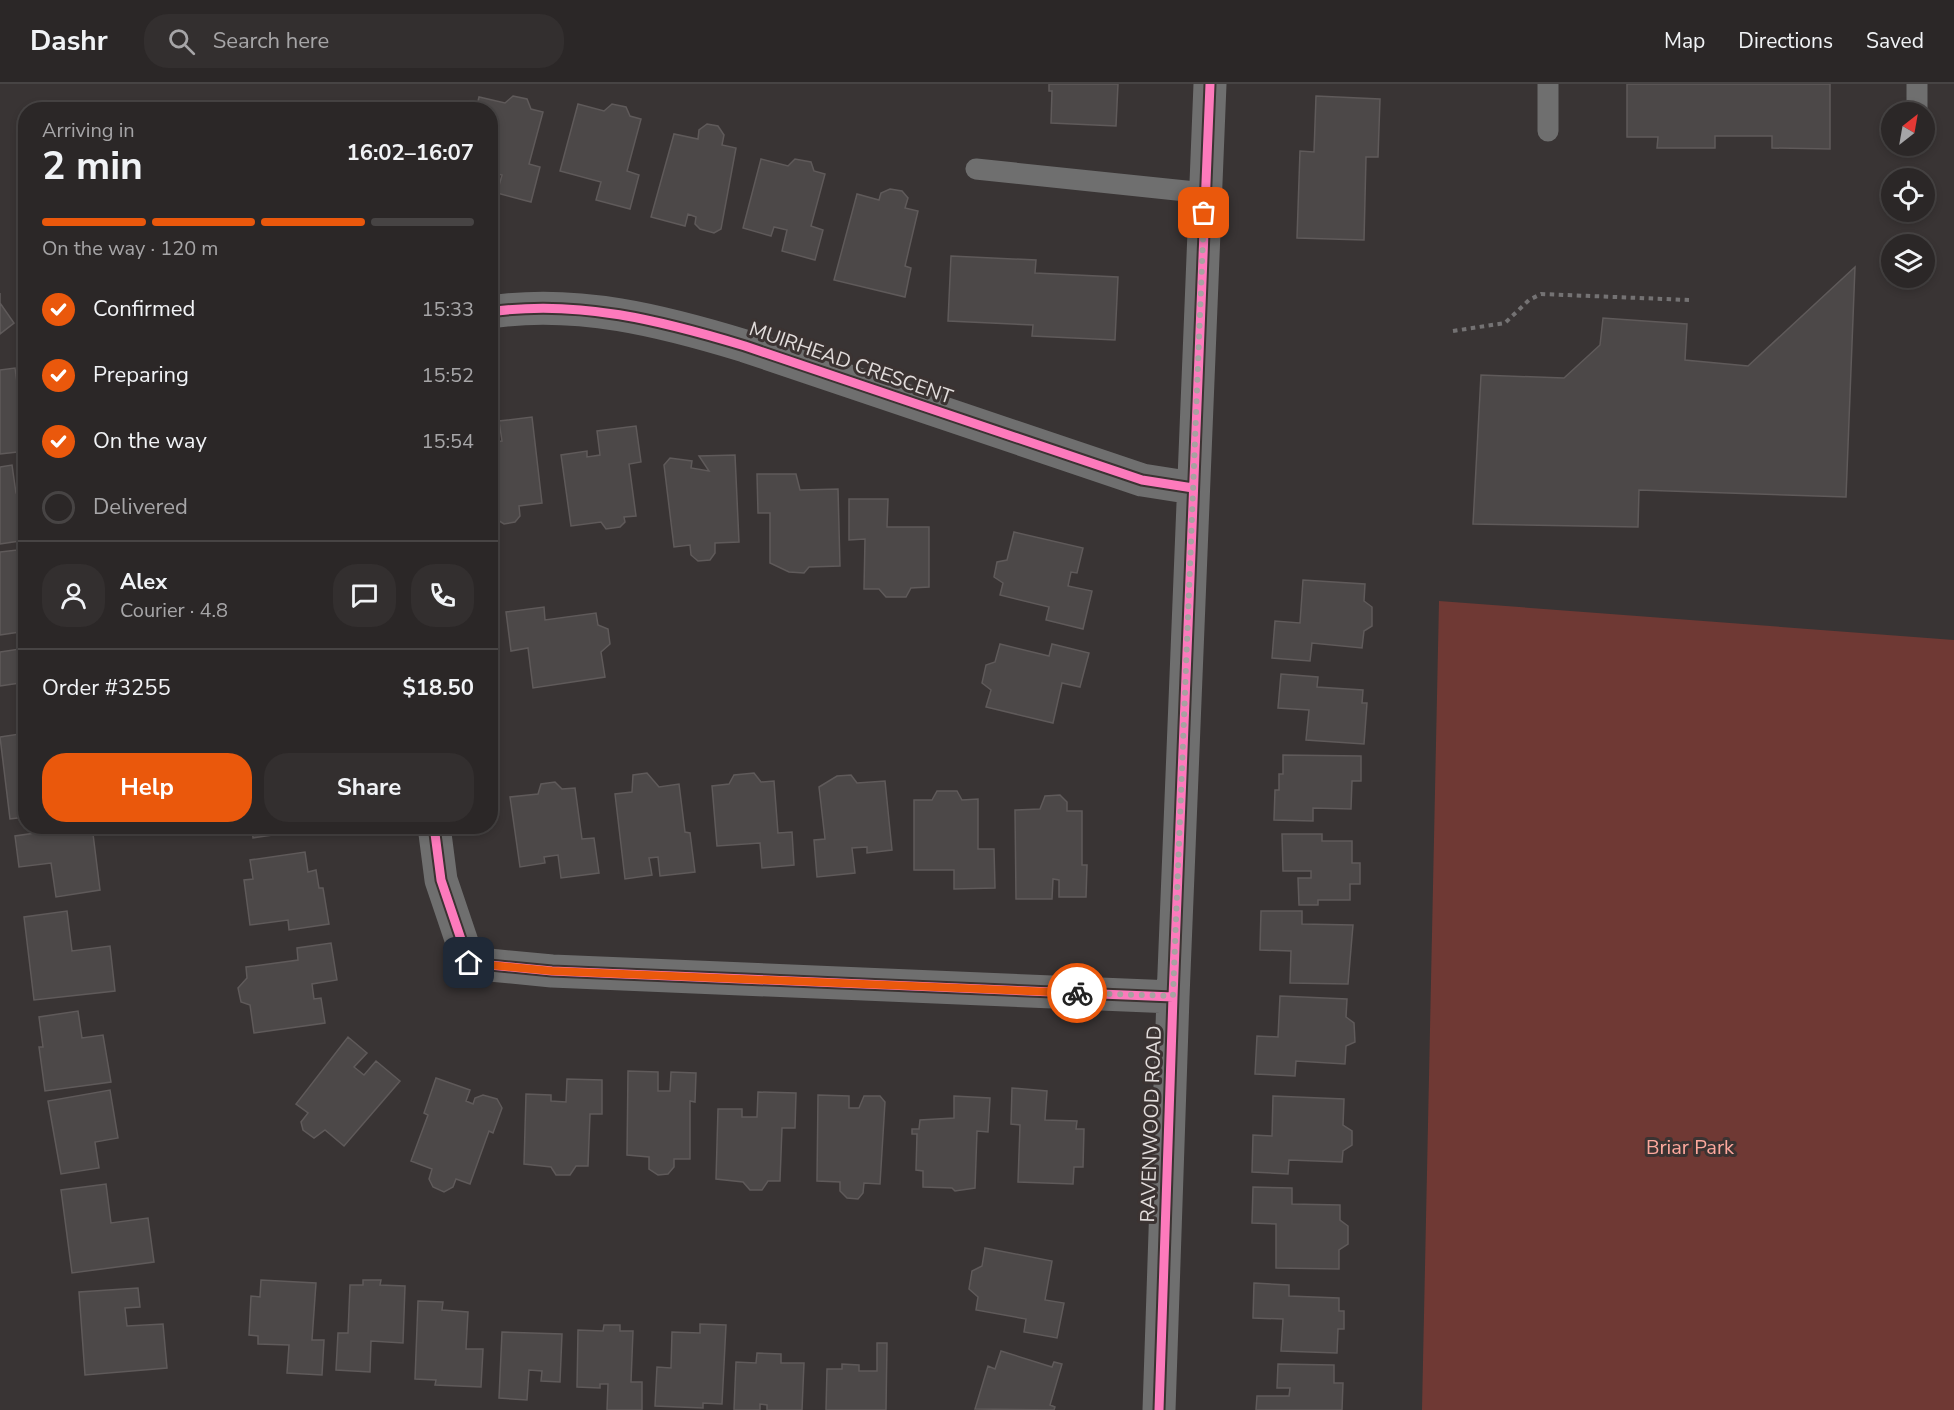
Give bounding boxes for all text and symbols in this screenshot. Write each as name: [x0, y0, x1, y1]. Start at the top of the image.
search box: [144, 14, 564, 68]
text: Dashr: [30, 22, 108, 60]
icon: search: [165, 25, 198, 58]
text: Search here: [213, 26, 329, 56]
text: Map: [1664, 27, 1705, 55]
text: Directions: [1738, 27, 1833, 55]
text: Saved: [1866, 27, 1924, 55]
north arrow: [1881, 102, 1935, 156]
map controls: [1881, 102, 1935, 288]
text: Arriving in: [42, 117, 135, 144]
text: 16:02–16:07: [346, 138, 474, 168]
text: 2 min: [42, 140, 143, 193]
button: locate: [1881, 168, 1935, 222]
pin: [1178, 187, 1229, 238]
icon: bag: [1187, 196, 1220, 229]
button: layers: [1881, 234, 1935, 288]
text: On the way · 120 m: [42, 235, 218, 262]
icon: check: [42, 293, 75, 326]
text: Confirmed: [93, 294, 195, 324]
text: 15:33: [421, 296, 474, 323]
street label: MUIRHEAD CRESCENT: [745, 315, 957, 411]
icon: check: [42, 359, 75, 392]
text: Preparing: [93, 360, 189, 390]
text: 15:52: [421, 362, 474, 389]
icon: check: [42, 425, 75, 458]
text: On the way: [93, 426, 207, 456]
text: 15:54: [421, 428, 474, 455]
text: Delivered: [93, 492, 188, 522]
button: person: [42, 564, 105, 627]
button: chat: [333, 564, 396, 627]
button: phone: [411, 564, 474, 627]
text: Alex: [120, 567, 167, 597]
text: Courier · 4.8: [120, 597, 228, 624]
text: Order #3255: [42, 673, 171, 703]
text: $18.50: [403, 673, 474, 703]
button: Help: [42, 753, 252, 822]
button: Share: [264, 753, 474, 822]
pin: [443, 937, 494, 988]
icon: home: [452, 946, 485, 979]
courier: [1047, 963, 1107, 1023]
icon: bike: [1061, 977, 1094, 1010]
street label: RAVENWOOD ROAD: [1134, 1025, 1168, 1223]
park label: Briar Park: [1646, 1134, 1735, 1161]

